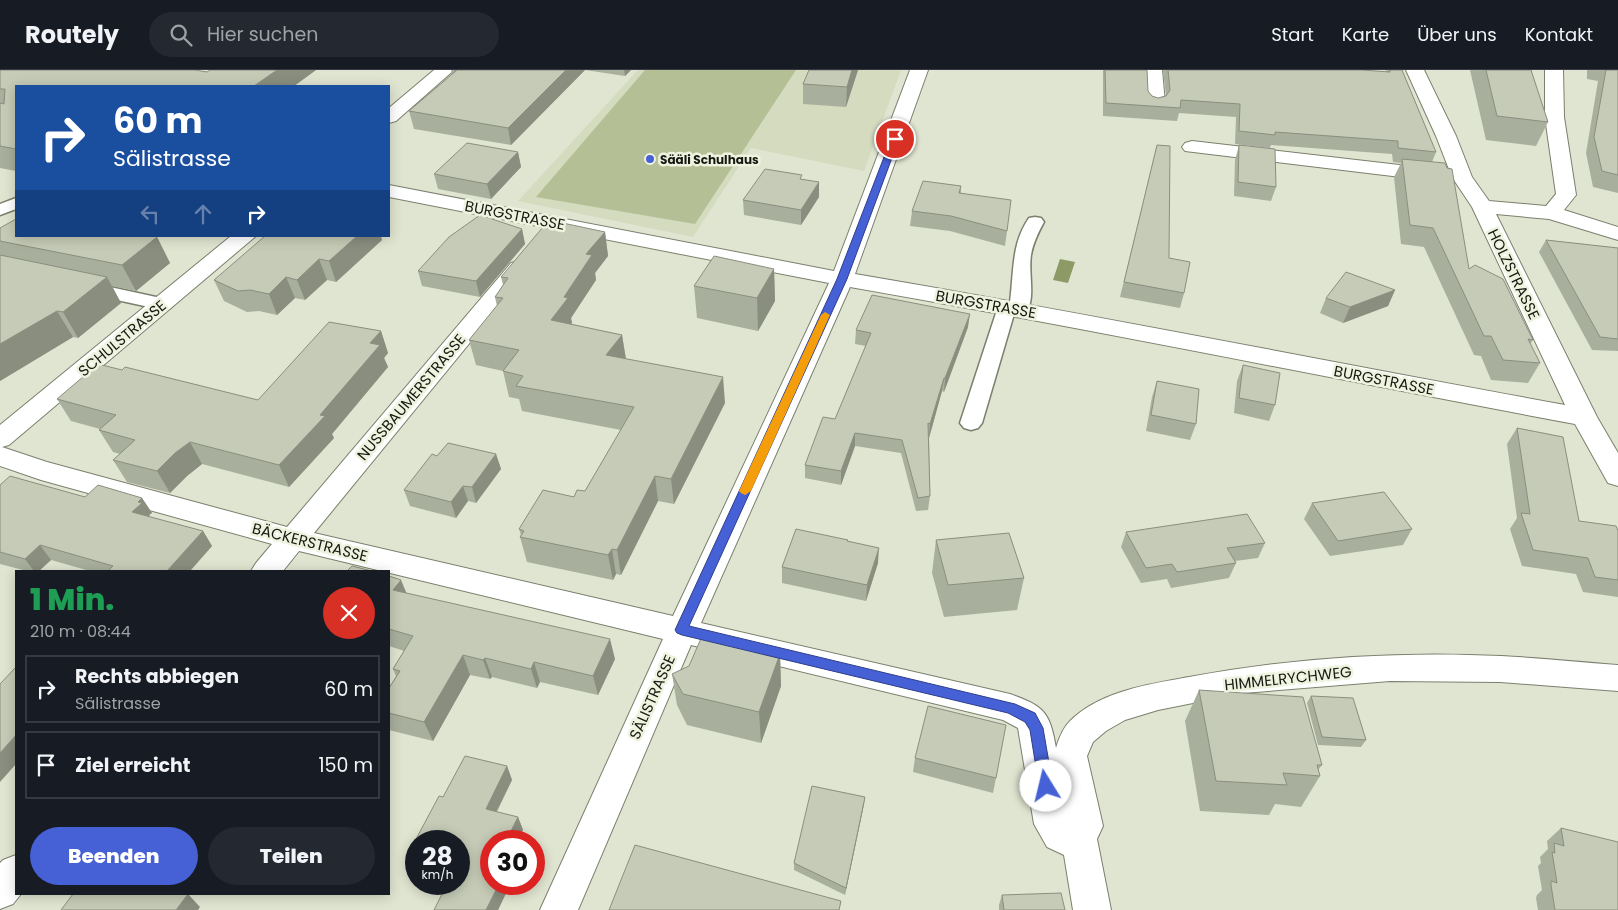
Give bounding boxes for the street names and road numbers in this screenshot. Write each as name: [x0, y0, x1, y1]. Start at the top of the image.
street label: BURGSTRASSE: [463, 195, 567, 235]
street label: HOLZSTRASSE: [1483, 225, 1545, 323]
street label: BURGSTRASSE: [934, 285, 1038, 323]
street label: SCHULSTRASSE: [74, 295, 170, 381]
street label: NUSSBAUMERSTRASSE: [352, 329, 470, 465]
street label: BURGSTRASSE: [1332, 360, 1436, 400]
street label: BÄCKERSTRASSE: [250, 518, 370, 566]
street label: SÄLISTRASSE: [624, 651, 680, 743]
street label: HIMMELRYCHWEG: [1223, 661, 1353, 695]

